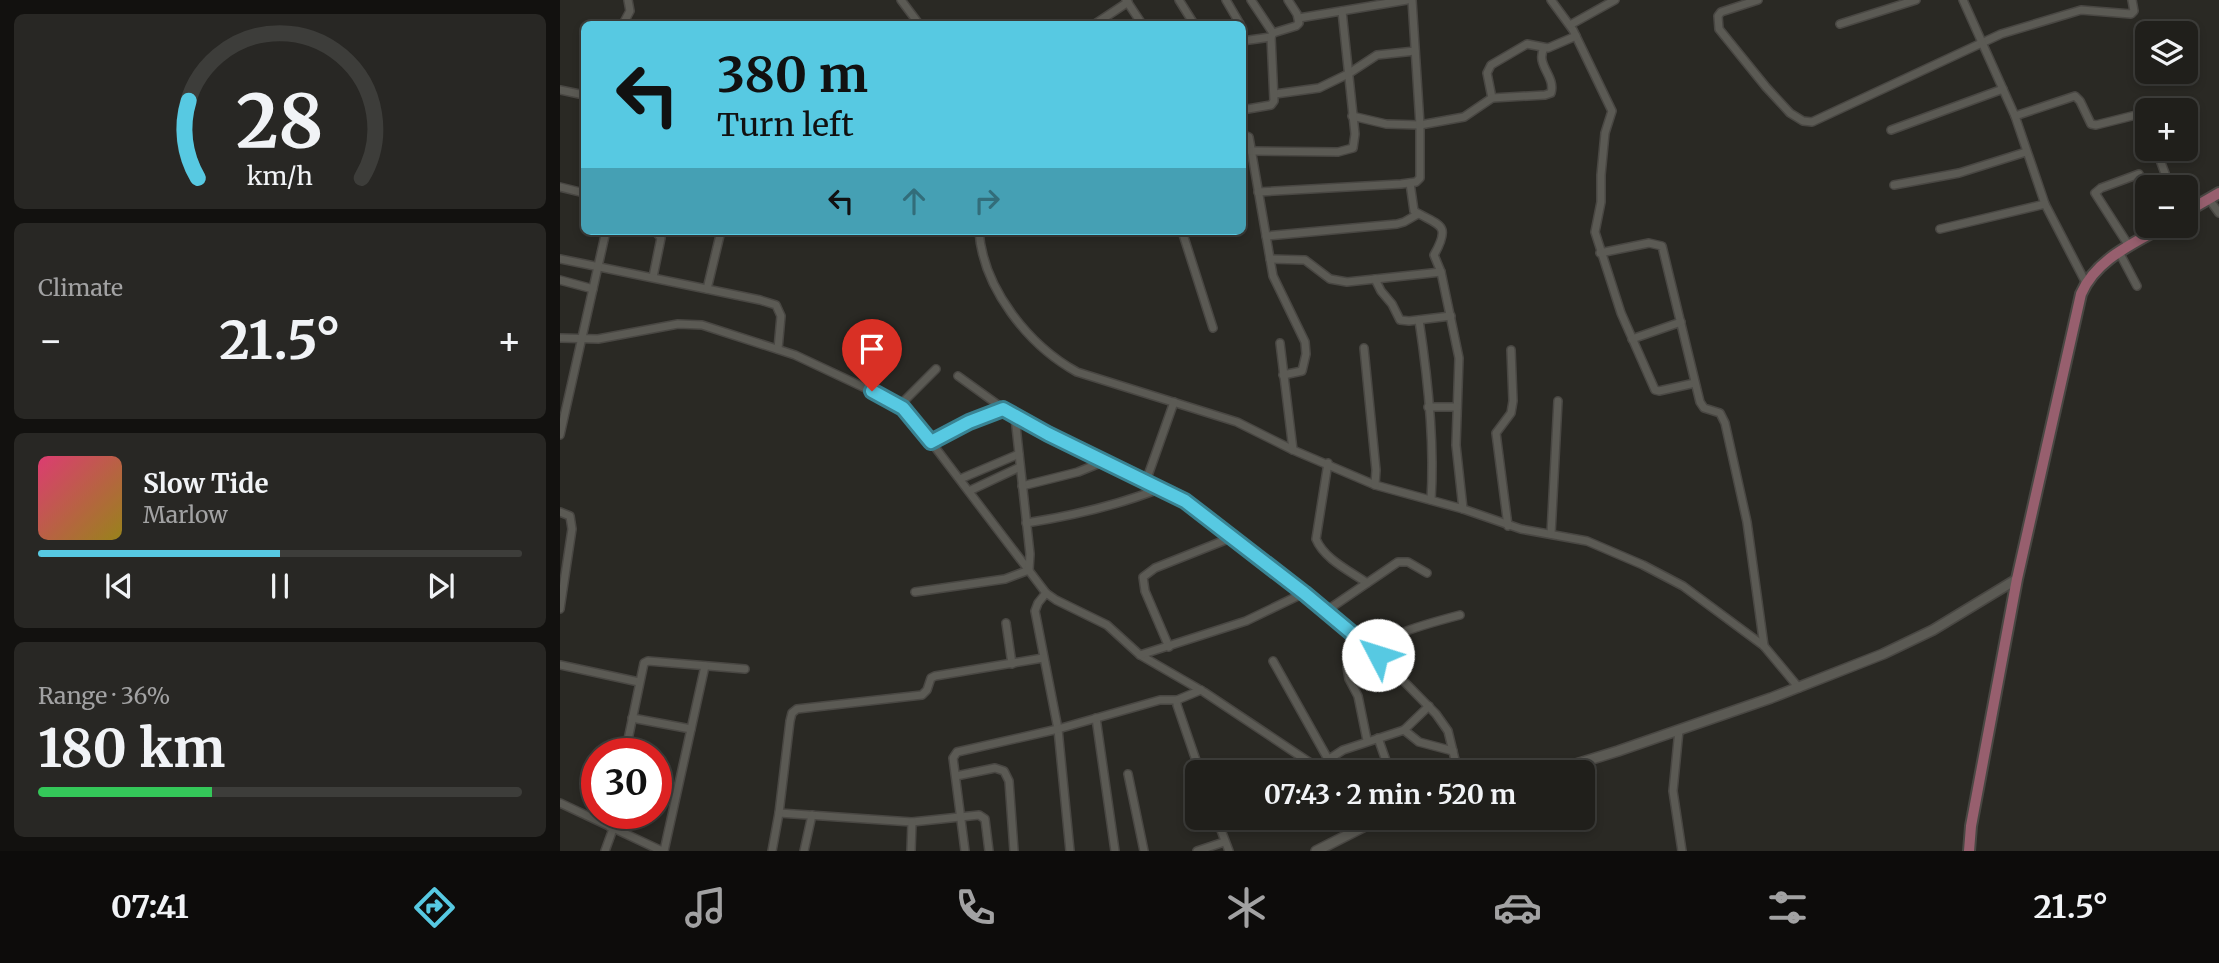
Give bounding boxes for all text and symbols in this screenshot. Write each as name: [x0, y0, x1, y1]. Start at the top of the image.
map controls: [2135, 21, 2198, 238]
button: layers: [2135, 21, 2198, 84]
text: 380 m: [717, 44, 868, 105]
icon: left: [602, 49, 693, 140]
text: 28: [236, 76, 324, 168]
button: +: [2135, 98, 2198, 161]
text: Turn left: [717, 105, 854, 145]
text: km/h: [247, 159, 313, 191]
button: −: [2135, 175, 2198, 238]
icon: left: [822, 182, 860, 220]
icon: ahead: [895, 182, 933, 220]
icon: right: [968, 182, 1006, 220]
text: Climate: [38, 273, 123, 302]
text: 21.5°: [219, 308, 341, 373]
text: −: [38, 317, 63, 364]
text: +: [497, 317, 522, 364]
pin: [842, 319, 902, 391]
icon: arrive: [853, 330, 891, 368]
text: Slow Tide: [143, 467, 269, 500]
text: Marlow: [143, 500, 228, 529]
icon: previous: [100, 567, 138, 605]
icon: pause: [261, 567, 299, 605]
icon: next: [422, 567, 460, 605]
position arrow: [1341, 618, 1415, 692]
text: Range · 36%: [38, 681, 170, 710]
text: 180 km: [38, 716, 225, 781]
speed limit sign: 30: [581, 738, 672, 829]
text: 07:43 · 2 min · 520 m: [1264, 778, 1516, 811]
icon: directions: [410, 883, 459, 932]
icon: music: [681, 883, 730, 932]
icon: phone: [951, 883, 1000, 932]
icon: climate: [1222, 883, 1271, 932]
icon: car: [1493, 883, 1542, 932]
icon: filters: [1763, 883, 1812, 932]
text: 07:41: [111, 887, 189, 927]
text: 21.5°: [2034, 887, 2108, 927]

